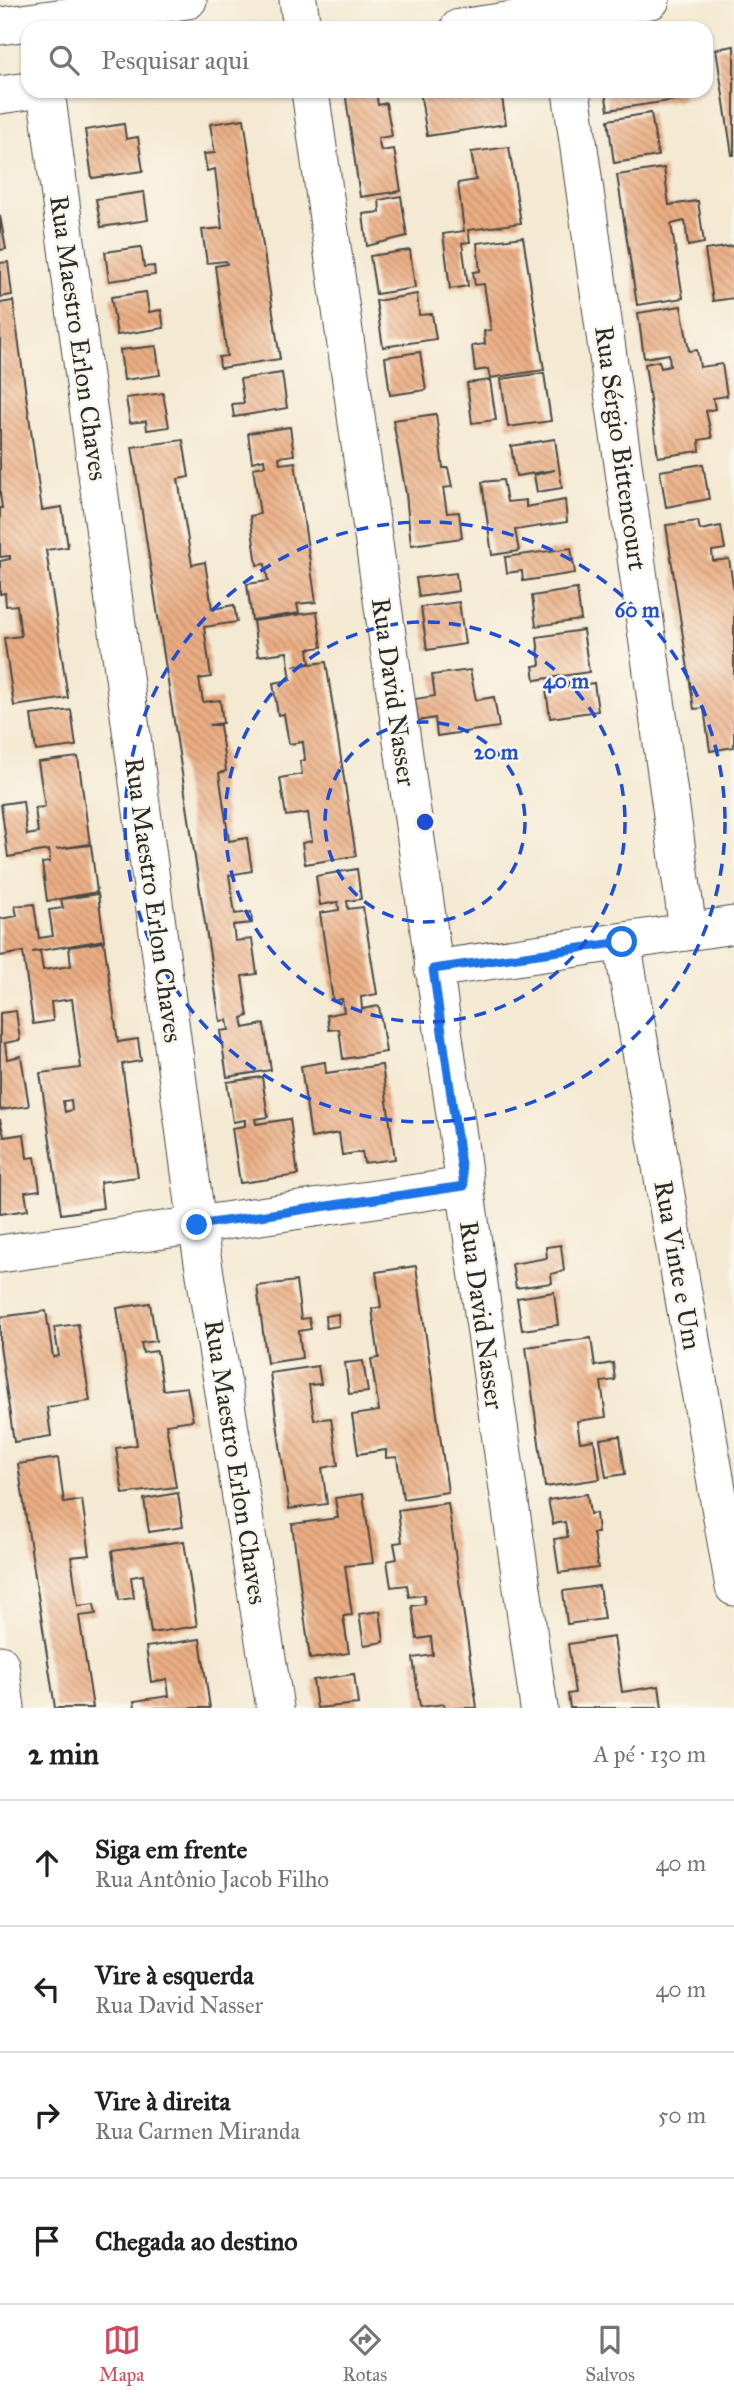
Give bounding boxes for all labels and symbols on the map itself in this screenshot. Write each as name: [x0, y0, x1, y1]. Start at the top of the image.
street label: Rua Maestro Erlon Chaves: [43, 193, 115, 483]
street label: Rua Sérgio Bittencourt: [588, 324, 654, 572]
street label: Rua David Nasser: [365, 596, 423, 789]
text: 60 m: [614, 597, 660, 623]
text: 40 m: [543, 668, 589, 694]
text: 20 m: [474, 739, 519, 765]
street label: Rua Maestro Erlon Chaves: [118, 755, 190, 1045]
centre of rings: [413, 810, 437, 834]
route start: [606, 926, 637, 957]
street label: Rua Vinte e Um: [647, 1178, 709, 1352]
route end: [181, 1209, 212, 1240]
street label: Rua David Nasser: [453, 1219, 511, 1412]
street label: Rua Maestro Erlon Chaves: [198, 1317, 274, 1607]

